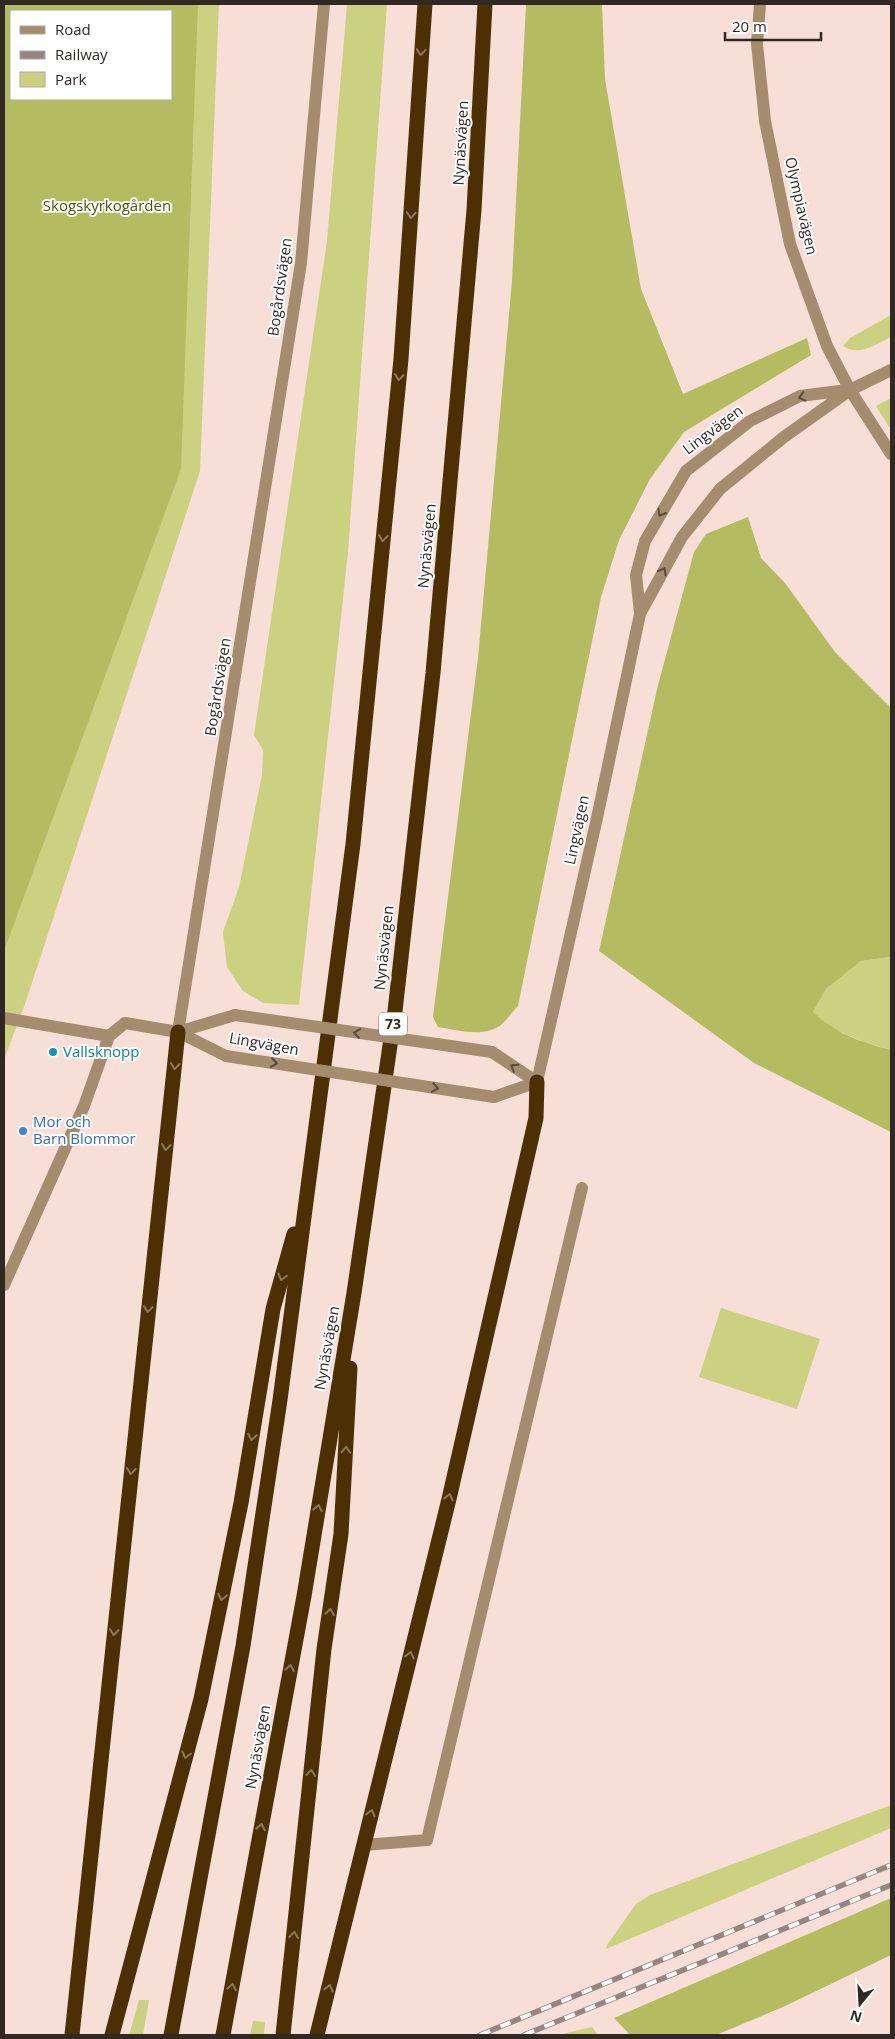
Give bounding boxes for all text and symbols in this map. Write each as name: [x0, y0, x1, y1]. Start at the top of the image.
legend: [10, 10, 172, 100]
scale bar: [725, 10, 821, 42]
text: 20 m: [732, 16, 767, 36]
text: Road: [55, 19, 91, 39]
text: Railway: [55, 44, 108, 64]
one-way arrow: [416, 49, 427, 57]
text: Park: [55, 69, 86, 89]
street label: Nynäsvägen: [448, 100, 472, 186]
street label: Olympiavägen: [781, 155, 823, 257]
park label: Skogskyrkogården: [43, 195, 171, 215]
one-way arrow: [405, 211, 416, 219]
street label: Bogårdsvägen: [262, 236, 296, 337]
one-way arrow: [394, 373, 405, 381]
one-way arrow: [798, 391, 806, 402]
street label: Lingvägen: [678, 400, 747, 458]
street label: Nynäsvägen: [412, 503, 440, 589]
one-way arrow: [658, 508, 668, 517]
one-way arrow: [378, 535, 389, 543]
one-way arrow: [657, 567, 667, 576]
street label: Bogårdsvägen: [199, 636, 235, 737]
street label: Lingvägen: [559, 793, 593, 866]
street label: Nynäsvägen: [369, 905, 397, 991]
road number: 73: [379, 1012, 407, 1036]
street label: Lingvägen: [228, 1027, 301, 1059]
one-way arrow: [353, 1028, 361, 1038]
place label: Vallsknopp: [63, 1041, 139, 1061]
marker: Vallsknopp: [47, 1046, 59, 1058]
one-way arrow: [270, 1058, 278, 1068]
one-way arrow: [169, 1062, 180, 1070]
one-way arrow: [511, 1064, 520, 1073]
one-way arrow: [431, 1082, 439, 1093]
place label: Mor och Barn Blommor: [33, 1111, 136, 1148]
marker: Mor och Barn Blommor: [17, 1125, 29, 1137]
one-way arrow: [161, 1144, 172, 1152]
one-way arrow: [277, 1273, 287, 1281]
street label: Nynäsvägen: [309, 1304, 343, 1391]
one-way arrow: [143, 1305, 154, 1313]
one-way arrow: [247, 1433, 257, 1441]
one-way arrow: [340, 1446, 351, 1454]
one-way arrow: [126, 1467, 137, 1475]
one-way arrow: [443, 1493, 454, 1502]
one-way arrow: [313, 1503, 323, 1512]
one-way arrow: [217, 1592, 227, 1601]
one-way arrow: [324, 1607, 334, 1616]
one-way arrow: [109, 1629, 120, 1637]
one-way arrow: [404, 1651, 415, 1660]
one-way arrow: [285, 1663, 295, 1672]
street label: Nynäsvägen: [240, 1703, 274, 1790]
one-way arrow: [181, 1751, 192, 1760]
one-way arrow: [305, 1769, 316, 1777]
one-way arrow: [366, 1810, 376, 1818]
one-way arrow: [256, 1823, 266, 1832]
one-way arrow: [288, 1930, 299, 1938]
north arrow: [835, 1979, 885, 2029]
one-way arrow: [226, 1983, 237, 1992]
one-way arrow: [323, 1983, 334, 1992]
text: N: [847, 2006, 864, 2028]

